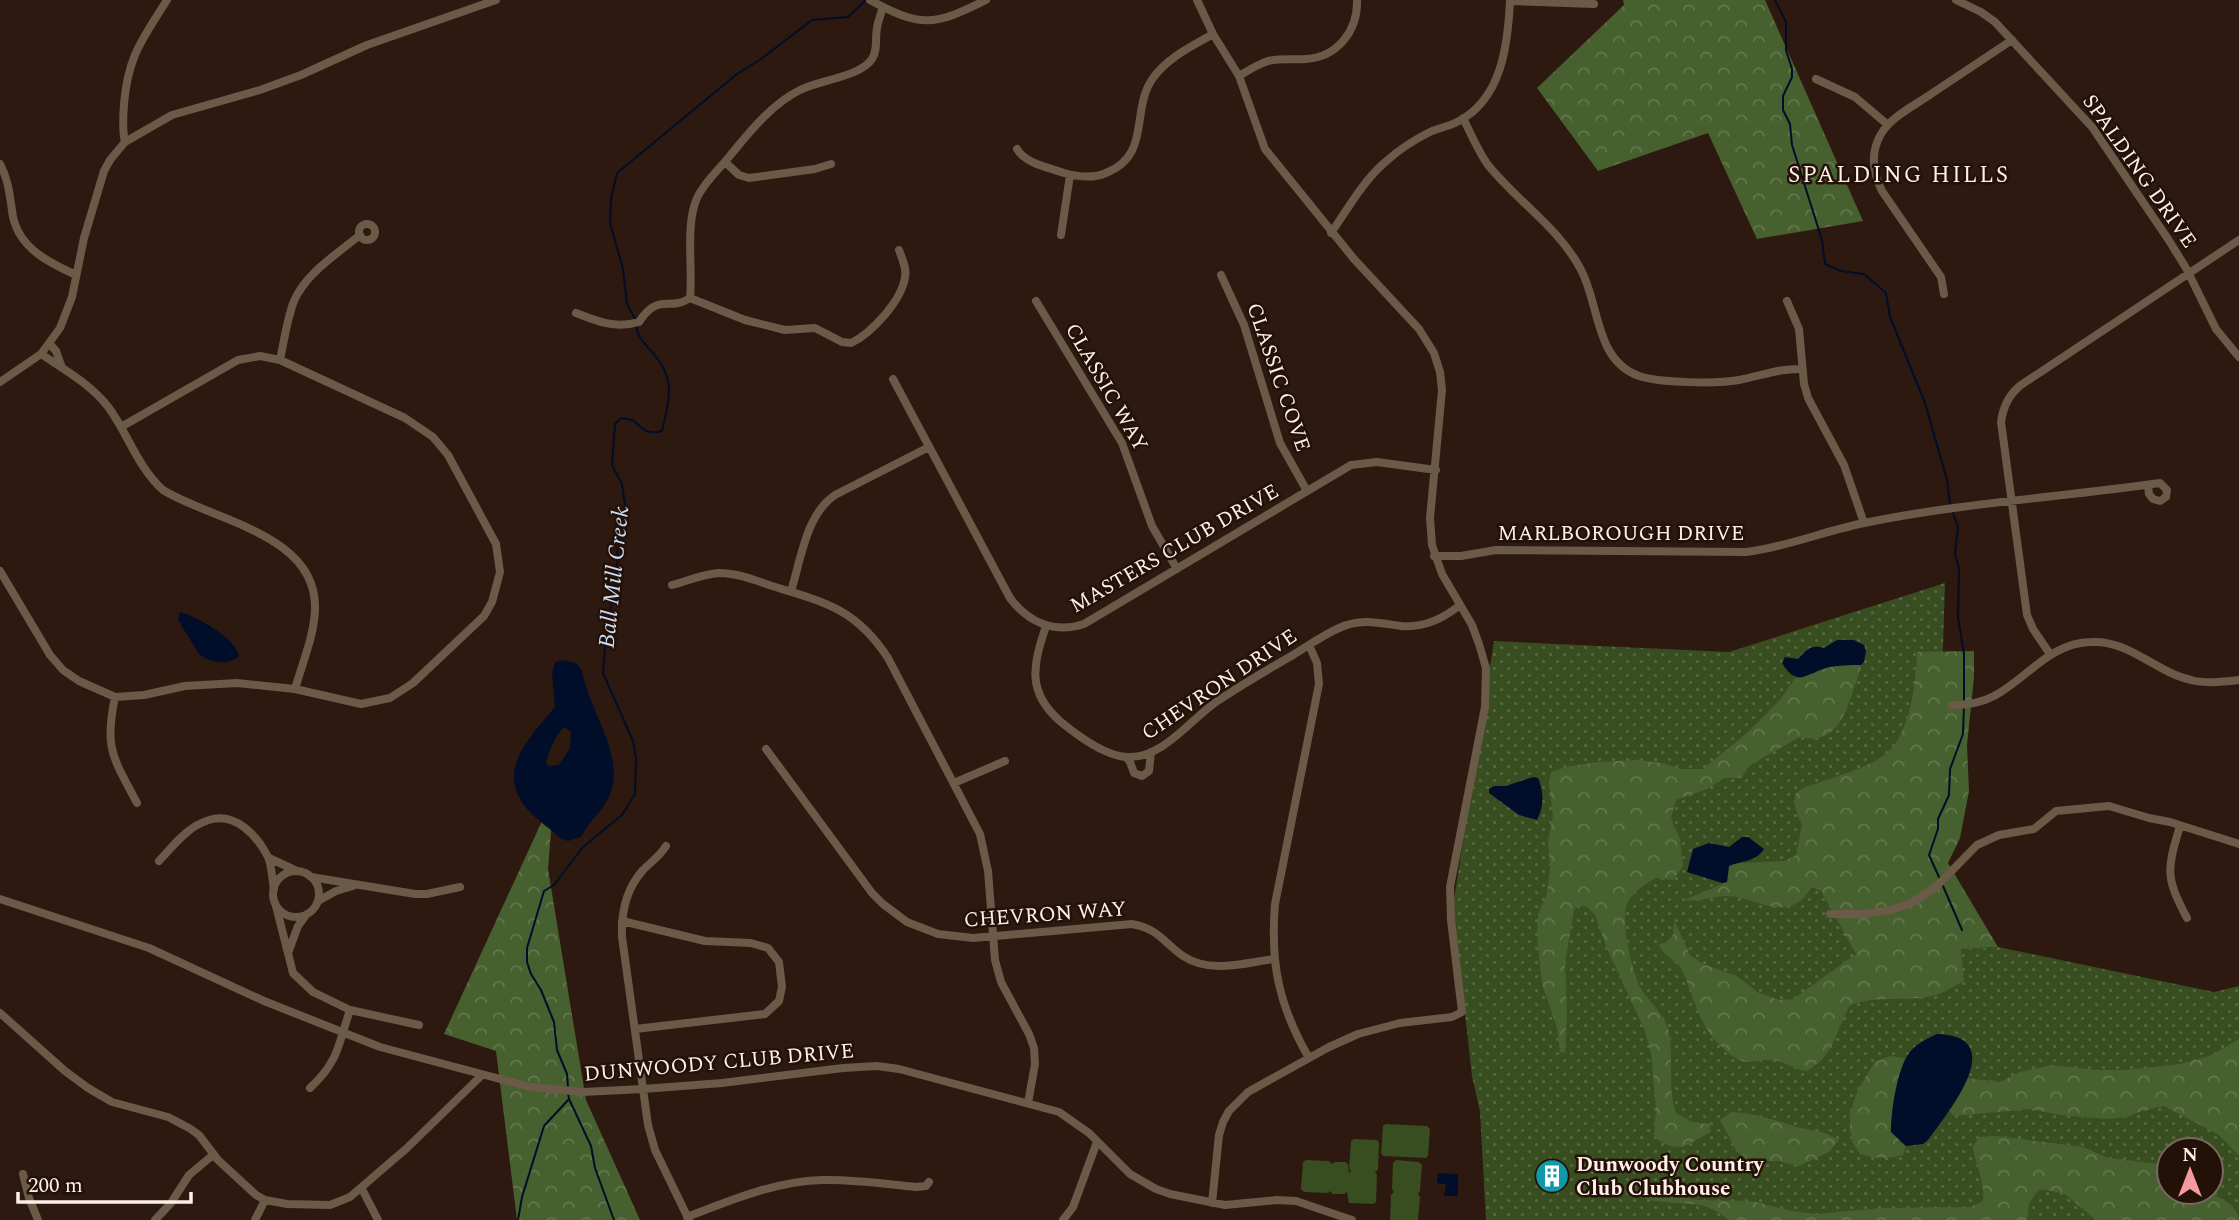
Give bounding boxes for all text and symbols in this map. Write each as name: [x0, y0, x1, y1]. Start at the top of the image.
street label: SPALDING DRIVE: [2074, 88, 2204, 255]
district label: SPALDING HILLS: [1788, 158, 2010, 193]
street label: CLASSIC COVE: [1238, 299, 1319, 456]
street label: CLASSIC WAY: [1056, 317, 1156, 458]
street label: MASTERS CLUB DRIVE: [1064, 476, 1285, 622]
water label: Ball Mill Creek: [590, 504, 639, 650]
street label: MARLBOROUGH DRIVE: [1498, 518, 1744, 550]
street label: CHEVRON DRIVE: [1135, 621, 1304, 749]
street label: CHEVRON WAY: [963, 893, 1128, 937]
street label: DUNWOODY CLUB DRIVE: [583, 1035, 856, 1091]
north arrow: [2155, 1136, 2225, 1206]
text: N: [2182, 1141, 2198, 1170]
place label: Dunwoody Country Club Clubhouse: [1576, 1149, 1765, 1205]
building icon: Dunwoody Country Club Clubhouse: [1533, 1157, 1571, 1195]
scale bar: [18, 1160, 191, 1204]
text: 200 m: [28, 1170, 83, 1202]

